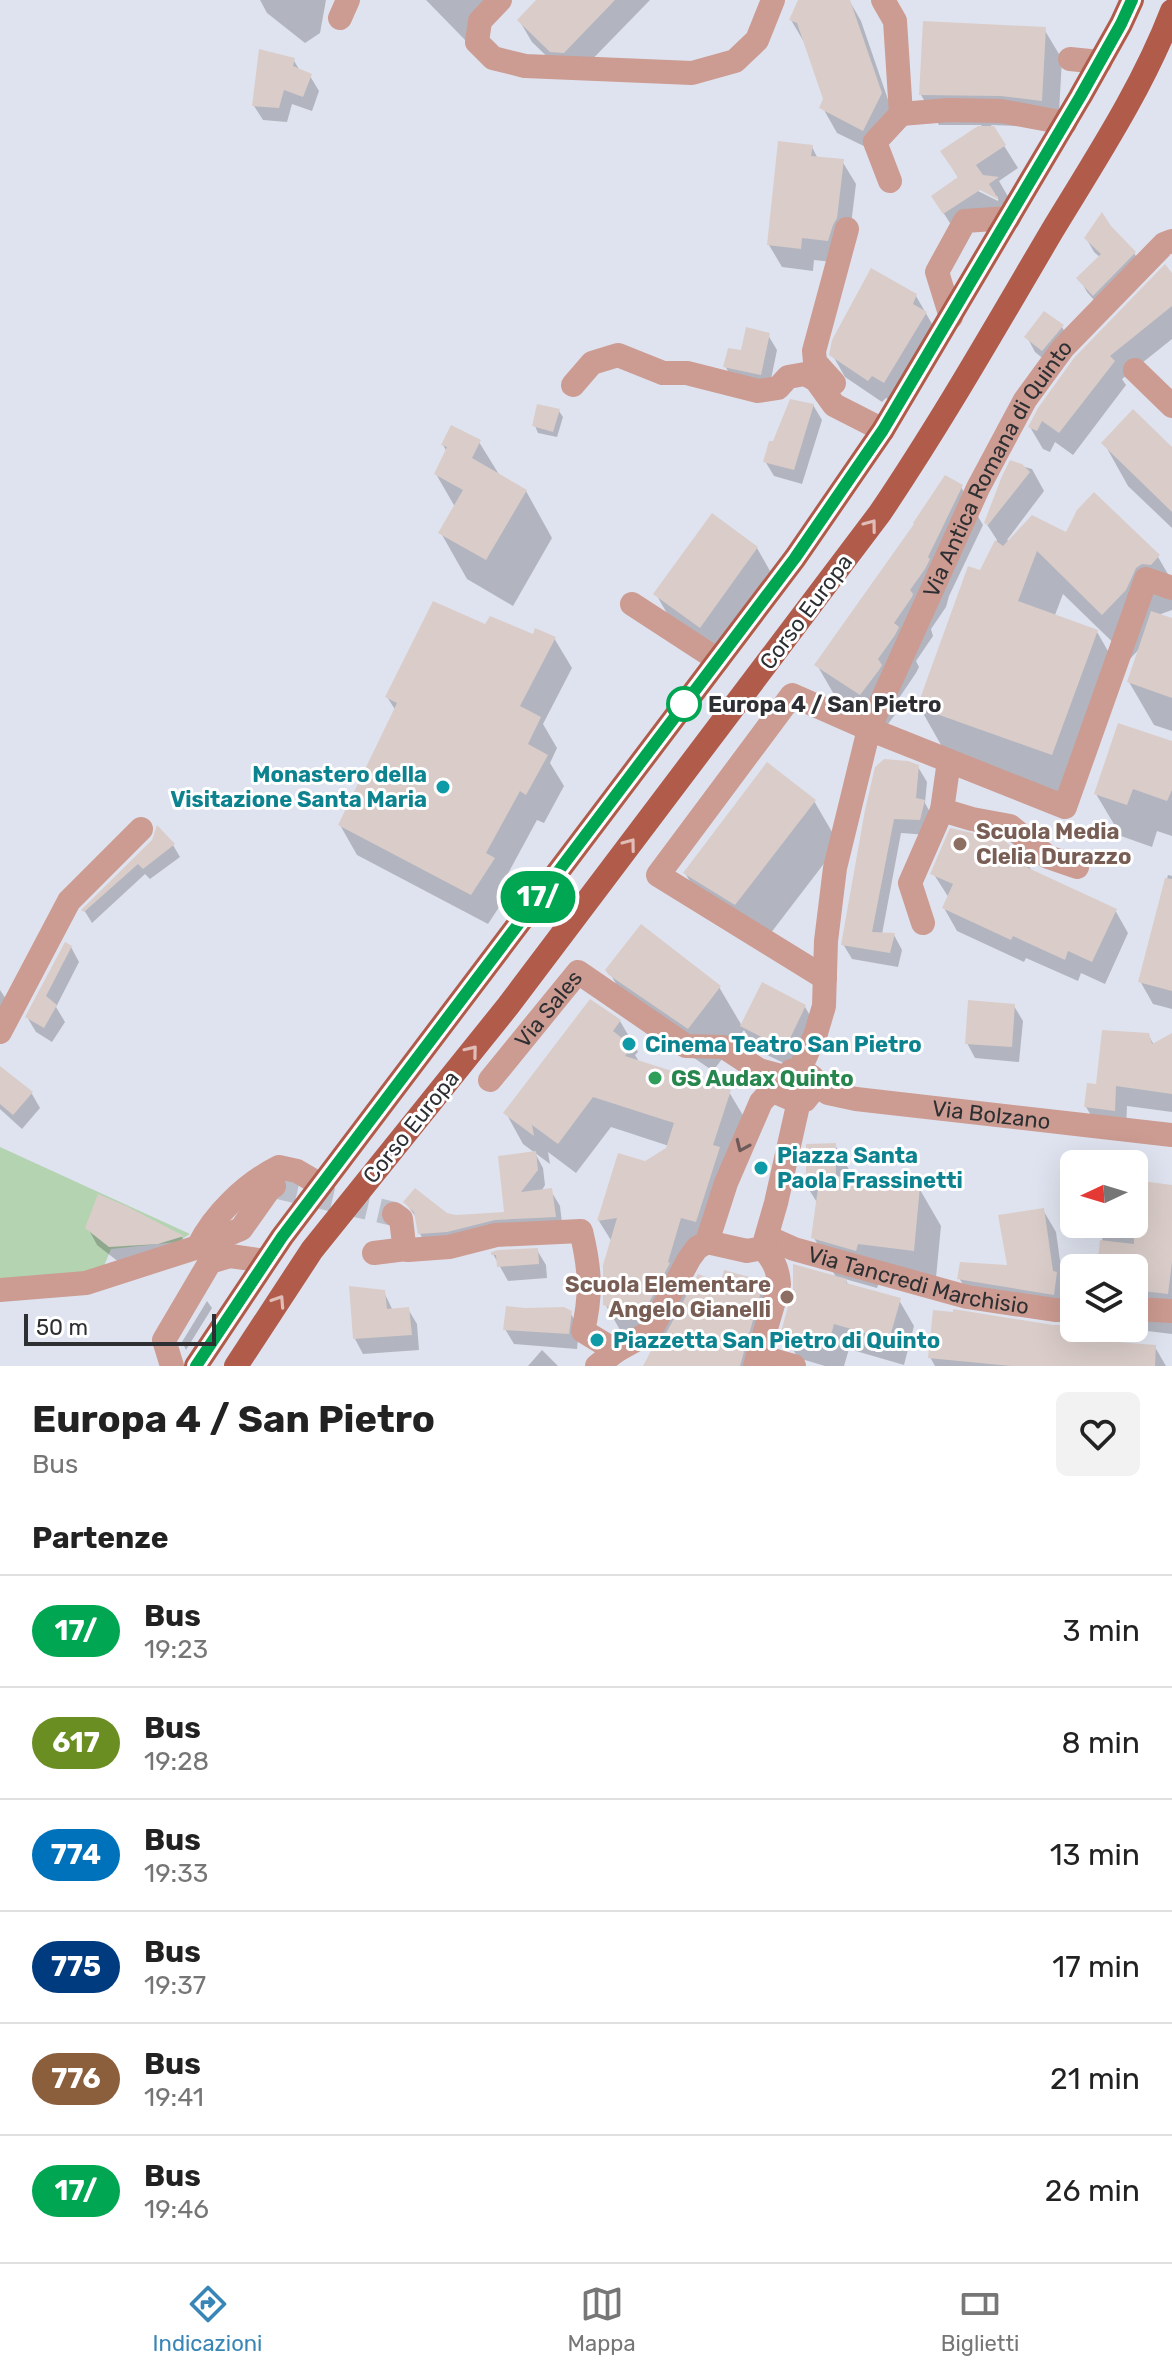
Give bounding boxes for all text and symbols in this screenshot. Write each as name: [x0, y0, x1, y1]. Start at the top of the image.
street label: Via Antica Romana di Quinto: [917, 334, 1077, 602]
one-way arrow: [861, 519, 876, 534]
street label: Corso Europa: [754, 549, 858, 675]
marker: Europa 4 / San Pietro: [667, 687, 701, 721]
place label: Europa 4 / San Pietro: [708, 691, 941, 718]
place label: Monastero della Visitazione Santa Maria: [170, 761, 427, 813]
marker: Monastero della Visitazione Santa Maria: [434, 778, 452, 796]
place label: Scuola Media Clelia Durazzo: [976, 818, 1131, 870]
marker: Scuola Media Clelia Durazzo: [951, 835, 969, 853]
one-way arrow: [620, 838, 634, 853]
line badge: 17/: [492, 871, 584, 923]
text: 17/: [517, 880, 560, 913]
street label: Via Sales: [509, 964, 588, 1053]
place label: Cinema Teatro San Pietro: [645, 1031, 922, 1058]
marker: Cinema Teatro San Pietro: [620, 1035, 638, 1053]
one-way arrow: [462, 1046, 477, 1060]
street label: Corso Europa: [357, 1065, 465, 1189]
place label: GS Audax Quinto: [671, 1065, 854, 1092]
marker: GS Audax Quinto: [646, 1069, 664, 1087]
street label: Via Bolzano: [931, 1094, 1052, 1135]
one-way arrow: [736, 1138, 752, 1153]
place label: Piazza Santa Paola Frassinetti: [777, 1142, 963, 1194]
north arrow: [1060, 1150, 1148, 1238]
map controls: [1060, 1150, 1148, 1342]
marker: Piazza Santa Paola Frassinetti: [752, 1159, 770, 1177]
street label: Via Tancredi Marchisio: [805, 1240, 1031, 1319]
button: layers: [1060, 1254, 1148, 1342]
place label: Scuola Elementare Angelo Gianelli: [565, 1271, 771, 1323]
marker: Scuola Elementare Angelo Gianelli: [778, 1288, 796, 1306]
one-way arrow: [269, 1295, 284, 1309]
scale bar: [24, 1310, 216, 1346]
text: 50 m: [36, 1314, 88, 1341]
place label: Piazzetta San Pietro di Quinto: [613, 1327, 940, 1354]
marker: Piazzetta San Pietro di Quinto: [588, 1331, 606, 1349]
button: heart: [1056, 1392, 1140, 1476]
text: Europa 4 / San Pietro: [32, 1396, 435, 1442]
text: Bus: [32, 1449, 78, 1480]
text: Partenze: [32, 1520, 169, 1556]
text: Bus: [144, 1598, 201, 1634]
text: 3 min: [1063, 1613, 1140, 1649]
text: 17/: [55, 1614, 98, 1647]
text: 19:23: [144, 1634, 208, 1665]
text: Bus: [144, 1710, 201, 1746]
text: 8 min: [1061, 1725, 1140, 1761]
text: 617: [52, 1726, 100, 1759]
text: 19:28: [144, 1746, 209, 1777]
text: Bus: [144, 1822, 201, 1858]
text: 13 min: [1050, 1837, 1140, 1873]
text: 774: [51, 1838, 101, 1871]
text: 19:33: [144, 1858, 208, 1889]
text: Bus: [144, 1934, 201, 1970]
text: 17 min: [1052, 1949, 1140, 1985]
text: 775: [51, 1950, 101, 1983]
text: 19:37: [144, 1970, 206, 2001]
text: Bus: [144, 2046, 201, 2082]
text: 21 min: [1050, 2061, 1140, 2097]
text: 776: [51, 2062, 101, 2095]
text: 19:41: [144, 2082, 204, 2113]
text: Bus: [144, 2158, 201, 2194]
text: 26 min: [1045, 2173, 1140, 2209]
text: 17/: [55, 2174, 98, 2207]
text: 19:46: [144, 2194, 209, 2225]
tab: Indicazioni: [153, 2282, 262, 2357]
tab: Mappa: [568, 2282, 636, 2357]
tab: Biglietti: [941, 2282, 1019, 2357]

